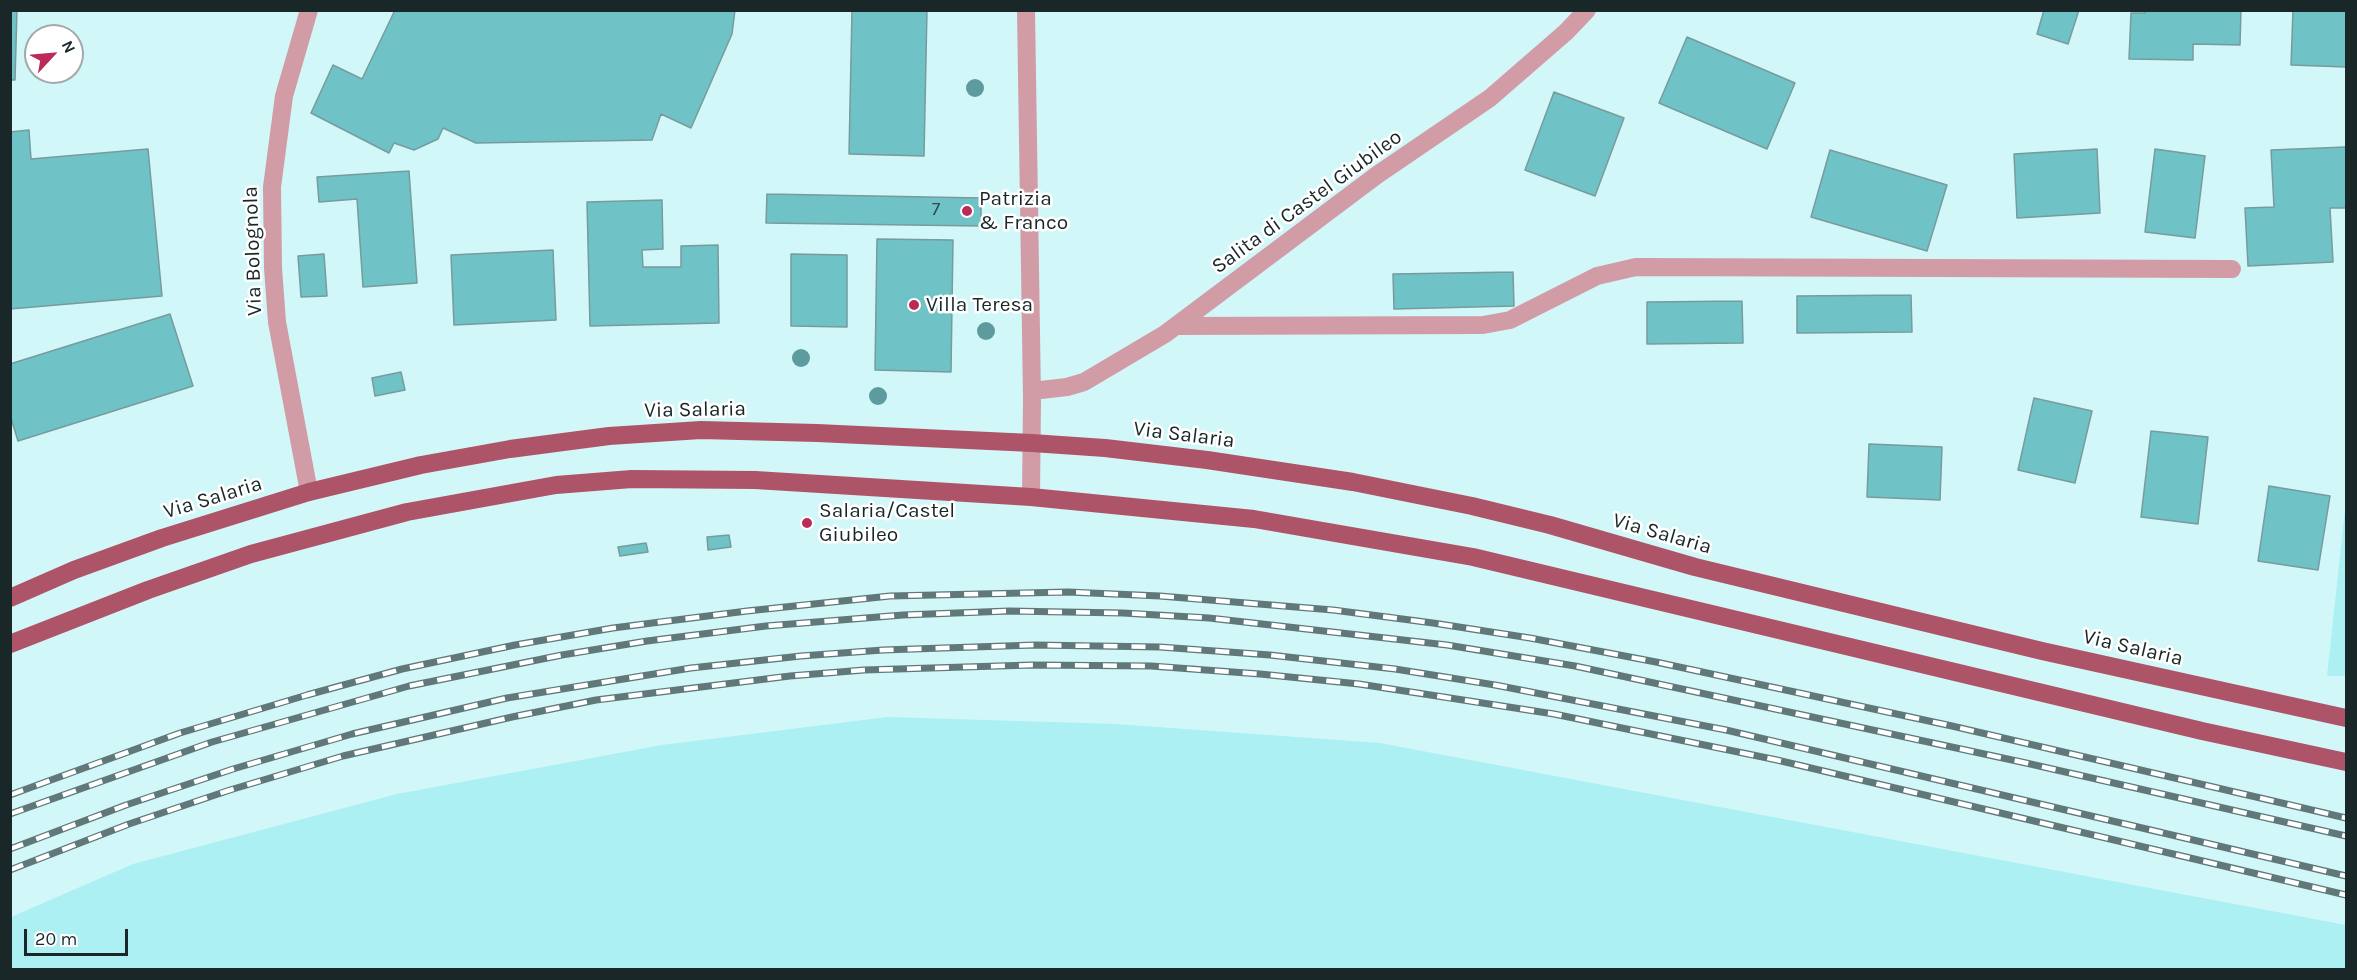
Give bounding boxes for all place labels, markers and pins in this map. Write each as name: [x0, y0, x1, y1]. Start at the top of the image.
place label: Patrizia & Franco: [979, 186, 1068, 236]
marker: Patrizia & Franco: [960, 204, 974, 218]
place label: Villa Teresa: [926, 292, 1033, 318]
marker: Villa Teresa: [907, 298, 921, 312]
place label: Salaria/Castel Giubileo: [819, 498, 955, 548]
marker: Salaria/Castel Giubileo: [800, 516, 814, 530]

